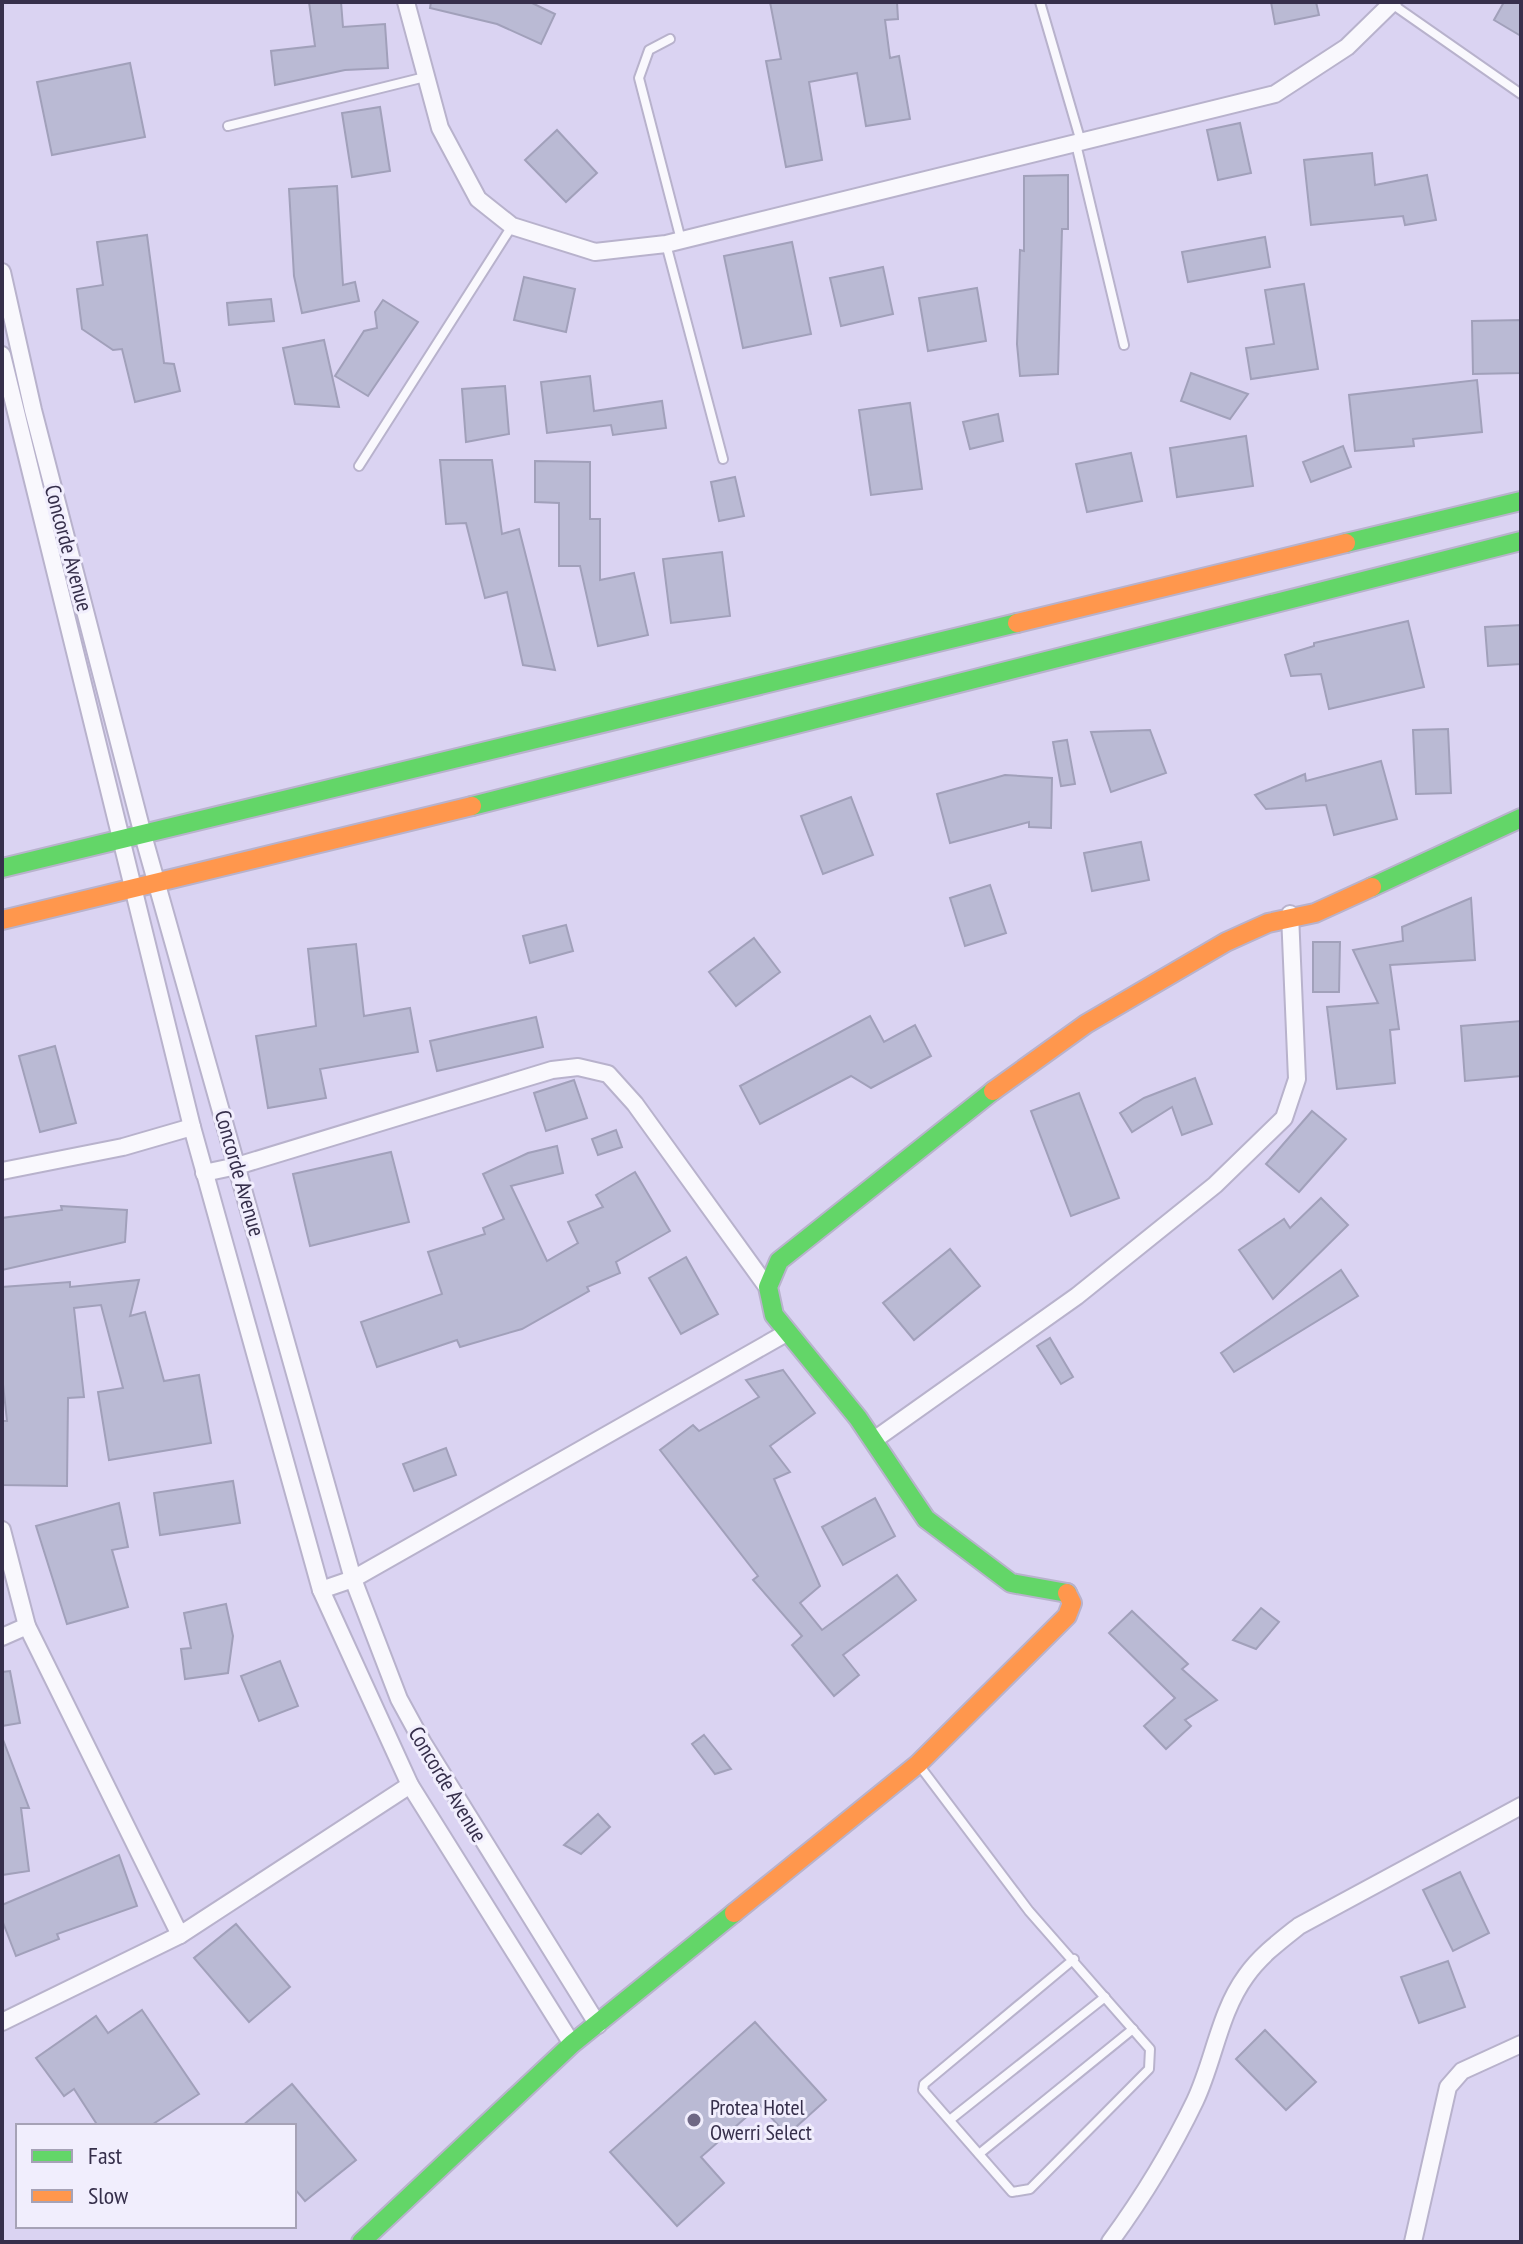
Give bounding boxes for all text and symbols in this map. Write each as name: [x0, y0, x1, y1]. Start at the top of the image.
street label: Concorde Avenue: [39, 482, 99, 614]
street label: Concorde Avenue: [209, 1107, 271, 1239]
street label: Concorde Avenue: [403, 1721, 493, 1847]
place label: Protea Hotel Owerri Select: [710, 2093, 812, 2146]
marker: Protea Hotel Owerri Select: [685, 2111, 703, 2129]
legend: [16, 2124, 296, 2228]
text: Fast: [88, 2140, 123, 2171]
text: Slow: [88, 2180, 129, 2211]

